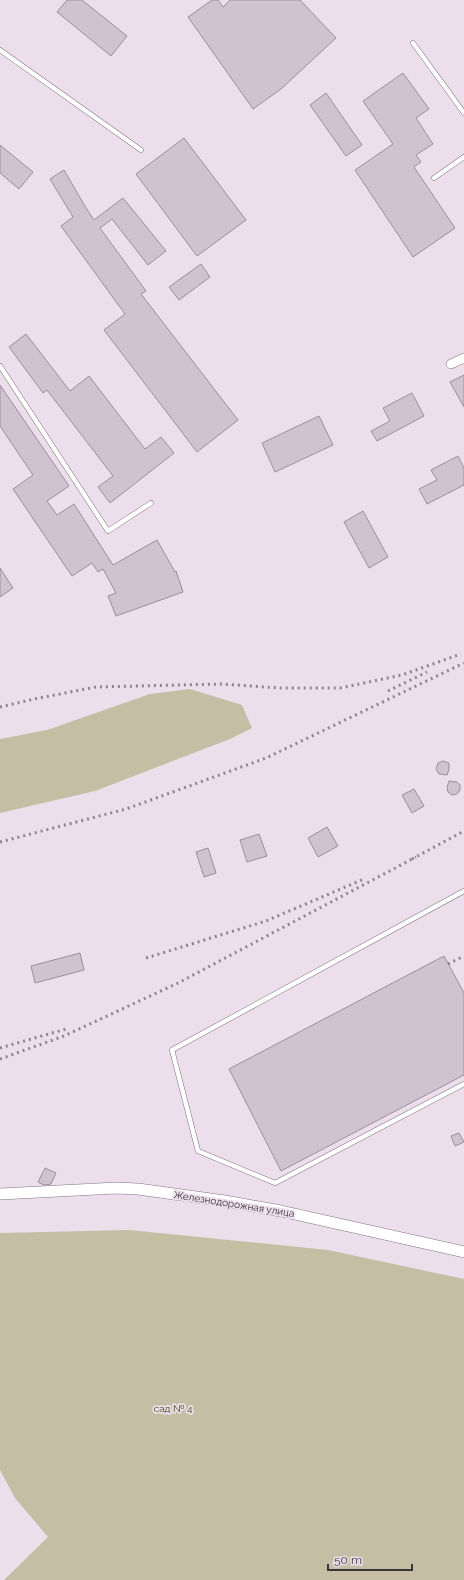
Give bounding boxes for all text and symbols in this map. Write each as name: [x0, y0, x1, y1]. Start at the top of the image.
street label: Железнодорожная улица: [173, 1189, 295, 1219]
park label: сад № 4: [154, 1403, 193, 1414]
scale bar: [328, 1546, 412, 1572]
text: 50 m: [334, 1553, 362, 1567]

